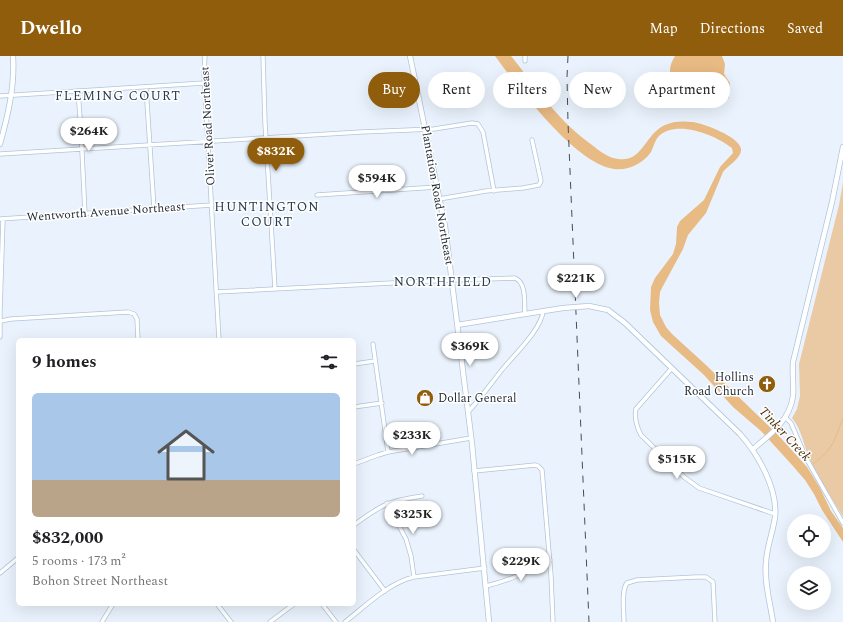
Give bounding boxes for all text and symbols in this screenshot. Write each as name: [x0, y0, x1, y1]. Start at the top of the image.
text: Dwello: [20, 14, 82, 43]
text: Map: [650, 18, 678, 39]
text: Directions: [700, 18, 765, 39]
text: Saved: [787, 18, 823, 39]
street label: Oliver Road Northeast: [195, 66, 221, 186]
chip: Buy: [368, 72, 420, 108]
chip: Rent: [428, 72, 485, 108]
chip: Filters: [493, 72, 561, 108]
chip: New: [569, 72, 626, 108]
chip: Apartment: [634, 72, 730, 108]
district label: FLEMING COURT: [55, 86, 181, 106]
pin: $264K: [61, 118, 117, 152]
text: $264K: [69, 121, 109, 141]
street label: Plantation Road Northeast: [415, 124, 459, 266]
pin: $832K: [248, 138, 304, 172]
text: $832K: [256, 141, 296, 161]
pin: $594K: [349, 165, 405, 199]
text: $594K: [357, 168, 397, 188]
street label: Wentworth Avenue Northeast: [26, 197, 186, 227]
district label: HUNTINGTON COURT: [214, 197, 320, 232]
pin: $221K: [548, 265, 604, 299]
text: $221K: [556, 268, 596, 288]
district label: NORTHFIELD: [394, 272, 492, 292]
pin: $369K: [442, 333, 498, 367]
text: $369K: [450, 336, 490, 356]
text: 9 homes: [32, 349, 97, 375]
icon: filters: [318, 351, 340, 373]
place label: Hollins Road Church: [684, 368, 754, 401]
church icon: Hollins Road Church: [757, 374, 777, 394]
shop icon: Dollar General: [415, 388, 435, 408]
place label: Dollar General: [438, 389, 517, 408]
water label: Tinker Creek: [754, 402, 816, 466]
icon: home: [150, 419, 222, 491]
pin: $233K: [384, 422, 440, 456]
text: $233K: [392, 425, 432, 445]
pin: $515K: [649, 446, 705, 480]
text: $515K: [657, 449, 697, 469]
pin: $325K: [385, 501, 441, 535]
text: $325K: [393, 504, 433, 524]
map controls: [787, 514, 831, 610]
button: locate: [787, 514, 831, 558]
text: $832,000: [32, 525, 103, 551]
pin: $229K: [493, 548, 549, 582]
text: 5 rooms · 173 m²: [32, 551, 126, 571]
text: $229K: [501, 551, 541, 571]
button: layers: [787, 566, 831, 610]
text: Bohon Street Northeast: [32, 571, 168, 591]

